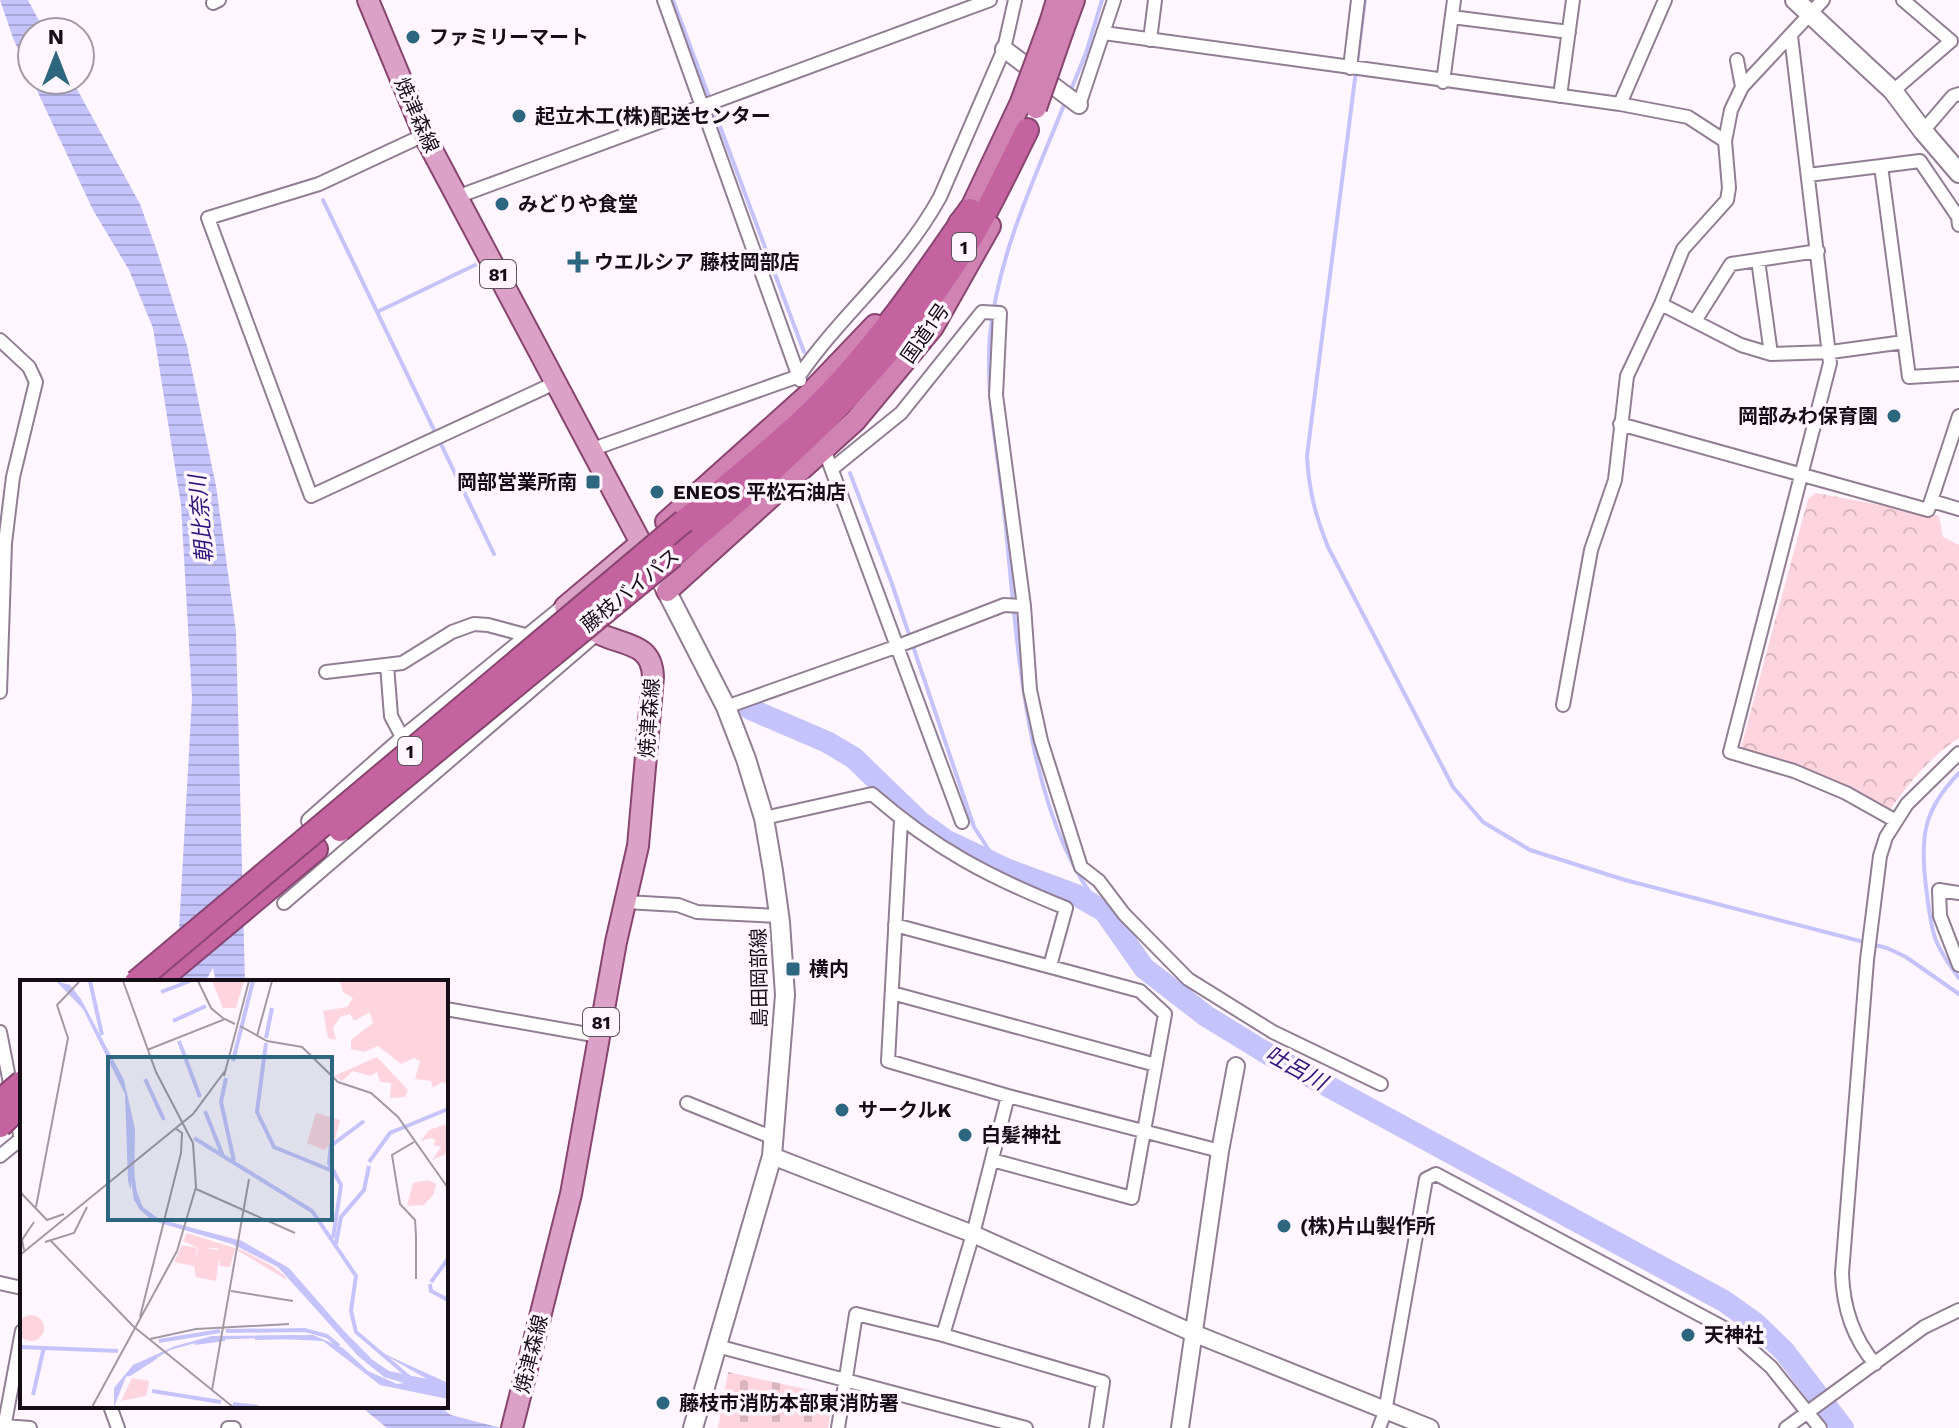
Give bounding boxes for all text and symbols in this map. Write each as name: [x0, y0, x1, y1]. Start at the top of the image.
north arrow: [16, 16, 96, 96]
text: N: [48, 24, 64, 49]
place label: ファミリーマート: [429, 25, 589, 49]
marker: ファミリーマート: [404, 28, 422, 46]
street label: 焼津森線: [390, 74, 444, 156]
place label: 起立木工(株)配送センター: [535, 104, 771, 128]
marker: 起立木工(株)配送センター: [510, 107, 528, 125]
place label: みどりや食堂: [518, 192, 638, 216]
marker: みどりや食堂: [493, 195, 511, 213]
road number: 1: [952, 233, 976, 261]
place label: ウエルシア 藤枝岡部店: [594, 250, 800, 274]
marker: ウエルシア 藤枝岡部店: [569, 253, 587, 271]
road number: 81: [480, 260, 516, 288]
street label: 国道1号: [896, 298, 954, 368]
place label: 岡部みわ保育園: [1738, 404, 1878, 428]
marker: 岡部みわ保育園: [1885, 407, 1903, 425]
place label: 岡部営業所南: [457, 470, 577, 494]
water label: 朝比奈川: [185, 472, 217, 564]
marker: 岡部営業所南: [584, 473, 602, 491]
place label: ENEOS 平松石油店: [673, 480, 846, 504]
marker: ENEOS 平松石油店: [648, 483, 666, 501]
street label: 藤枝バイパス: [576, 543, 684, 637]
street label: 焼津森線: [634, 677, 664, 759]
road number: 1: [398, 737, 422, 765]
street label: 島田岡部線: [746, 928, 772, 1028]
place label: 横内: [809, 957, 849, 981]
marker: 横内: [784, 960, 802, 978]
inset map: [20, 980, 448, 1408]
road number: 81: [583, 1008, 619, 1036]
water label: 吐呂川: [1261, 1041, 1333, 1096]
place label: サークルK: [858, 1098, 951, 1122]
marker: サークルK: [833, 1101, 851, 1119]
place label: 白髪神社: [981, 1123, 1061, 1147]
marker: 白髪神社: [956, 1126, 974, 1144]
place label: (株)片山製作所: [1300, 1214, 1436, 1238]
marker: (株)片山製作所: [1275, 1217, 1293, 1235]
street label: 焼津森線: [510, 1312, 552, 1396]
place label: 天神社: [1704, 1323, 1764, 1347]
marker: 天神社: [1679, 1326, 1697, 1344]
place label: 藤枝市消防本部東消防署: [679, 1391, 899, 1415]
marker: 藤枝市消防本部東消防署: [654, 1394, 672, 1412]

